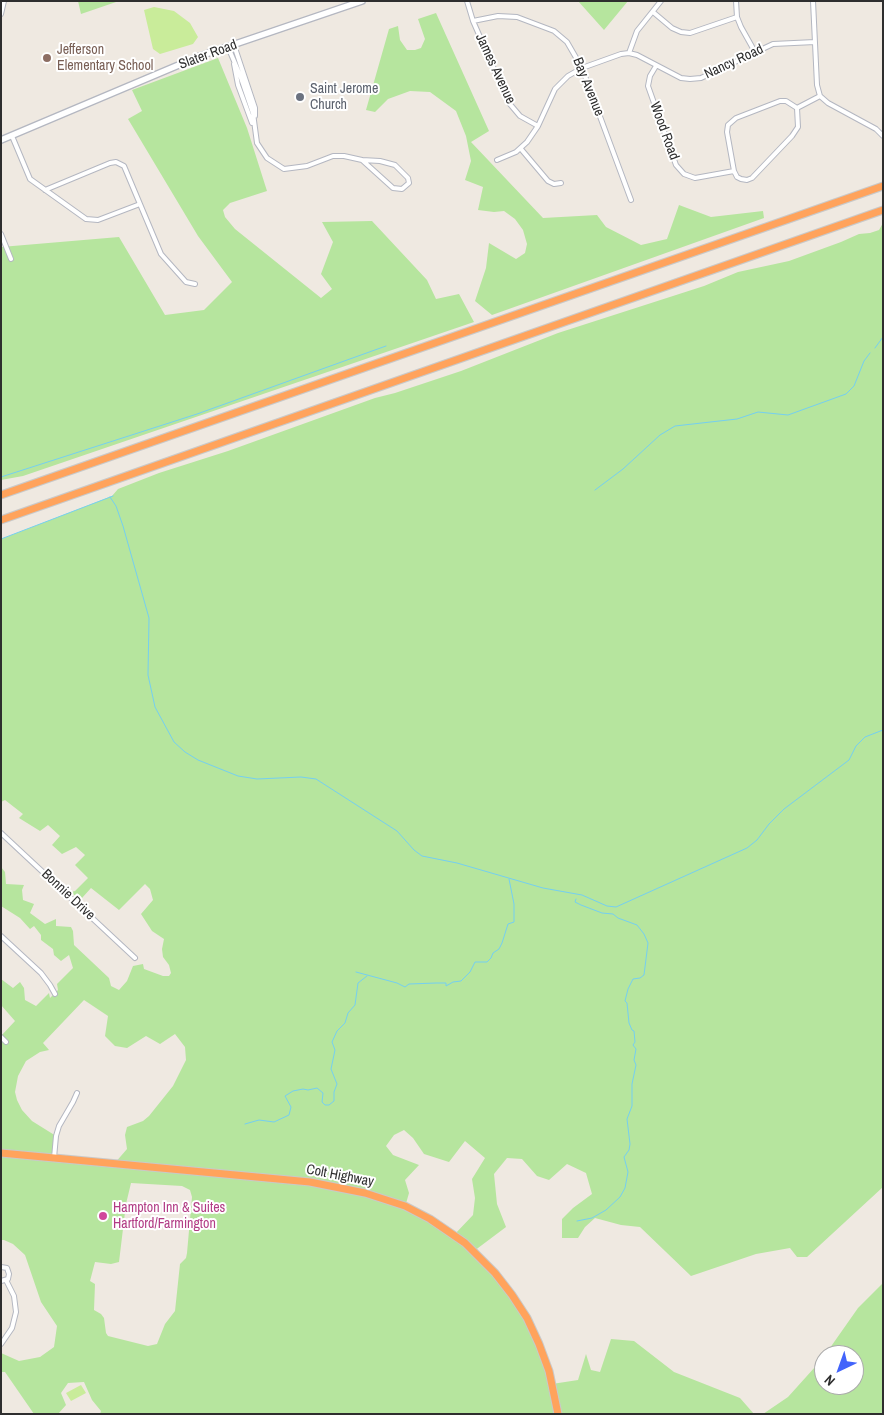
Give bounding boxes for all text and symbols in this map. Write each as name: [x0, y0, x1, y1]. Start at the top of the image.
street label: James Avenue: [471, 31, 519, 107]
street label: Slater Road: [177, 37, 239, 73]
street label: Nancy Road: [702, 41, 766, 83]
place label: Jefferson Elementary School: [57, 42, 153, 74]
marker: Jefferson Elementary School: [41, 52, 53, 64]
street label: Bay Avenue: [569, 55, 607, 119]
place label: Saint Jerome Church: [310, 81, 378, 114]
marker: Saint Jerome Church: [294, 91, 306, 103]
street label: Wood Road: [646, 100, 682, 162]
street label: Bonnie Drive: [38, 866, 98, 924]
street label: Colt Highway: [305, 1161, 375, 1191]
place label: Hampton Inn & Suites Hartford/Farmington: [113, 1200, 225, 1232]
marker: Hampton Inn & Suites Hartford/Farmington: [97, 1210, 109, 1222]
north arrow: [814, 1345, 864, 1395]
text: N: [821, 1371, 839, 1390]

